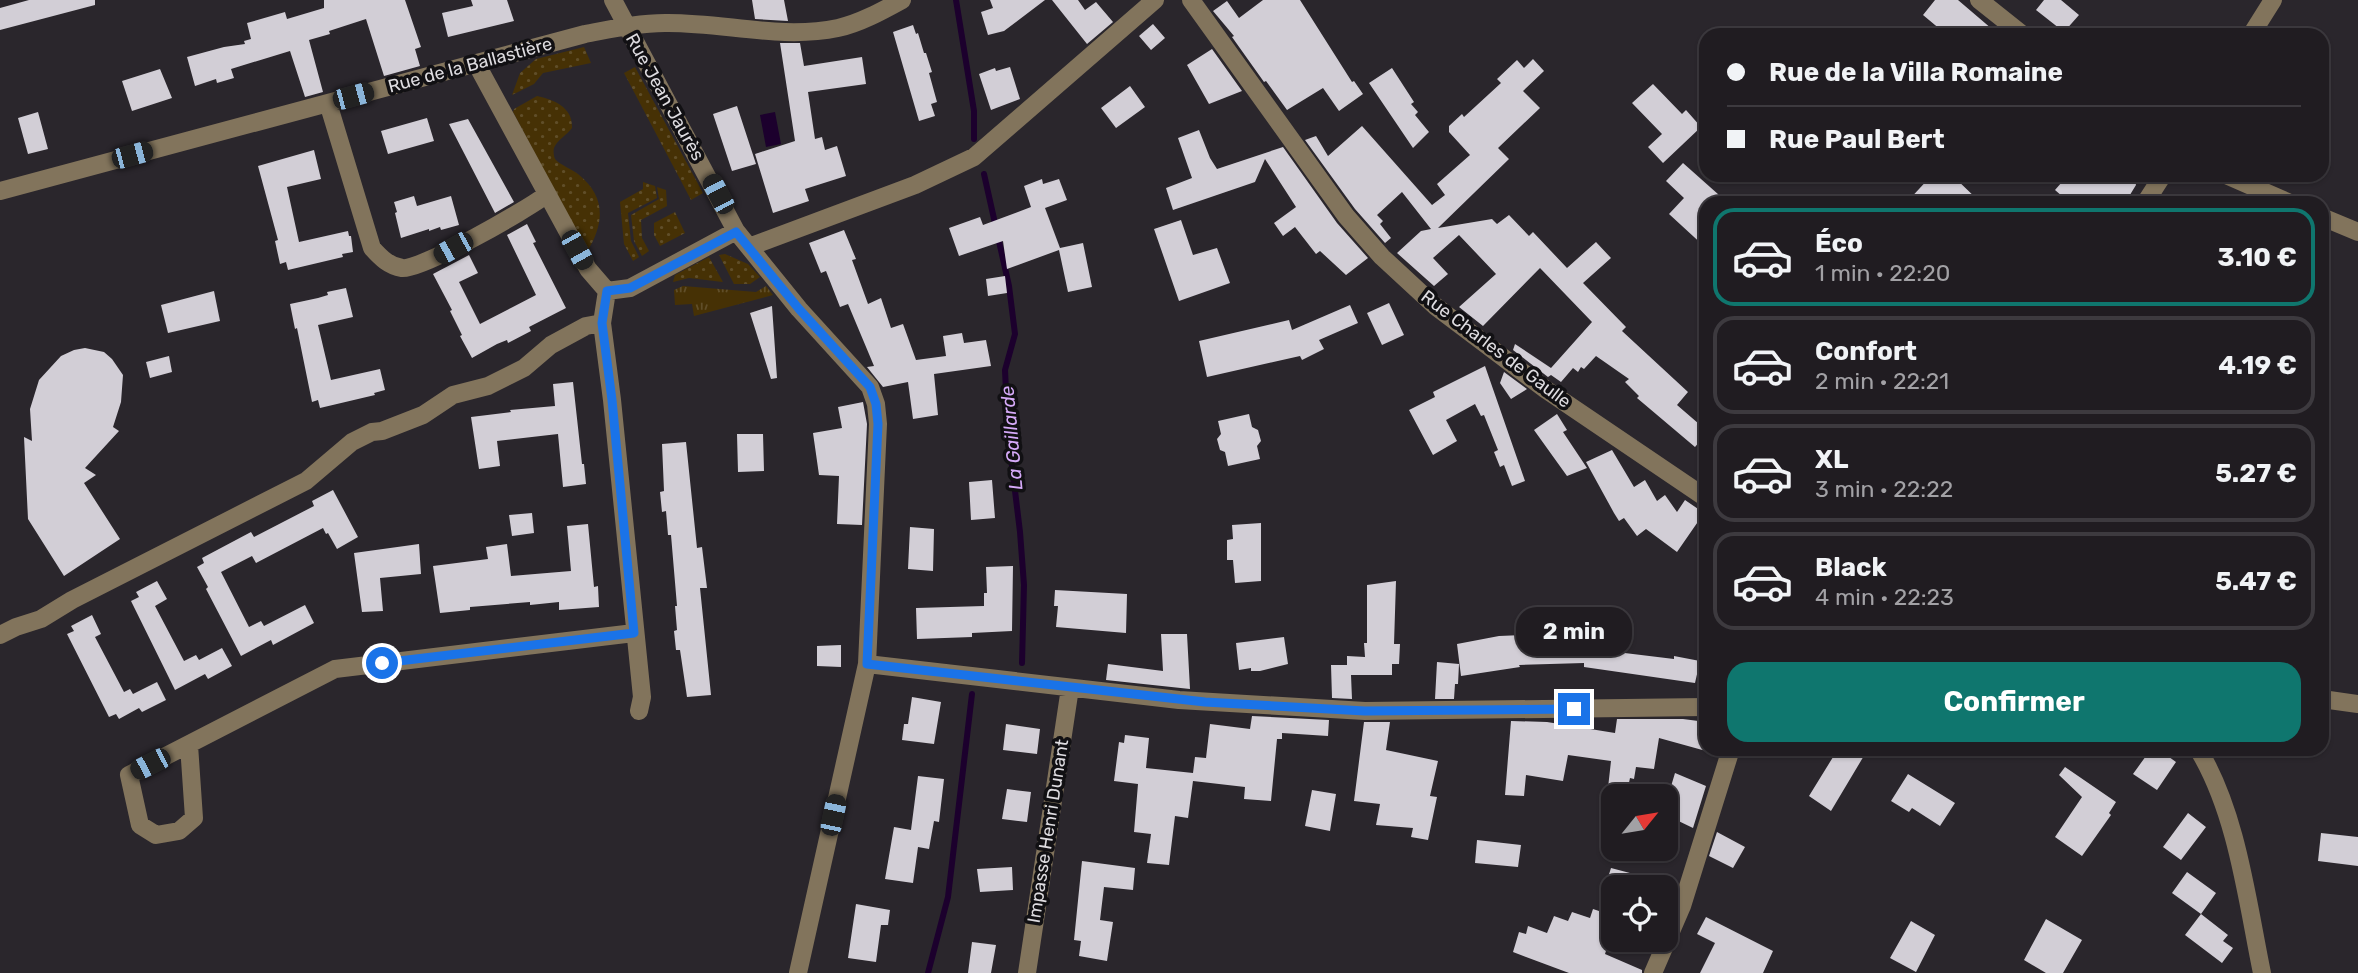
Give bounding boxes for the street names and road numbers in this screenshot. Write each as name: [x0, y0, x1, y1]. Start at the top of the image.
street label: Rue Jean Jaurès: [621, 30, 709, 164]
street label: Rue de la Ballastière: [385, 32, 555, 98]
street label: Rue Charles de Gaulle: [1417, 285, 1575, 413]
street label: Impasse Henri Dunant: [1023, 738, 1073, 924]

